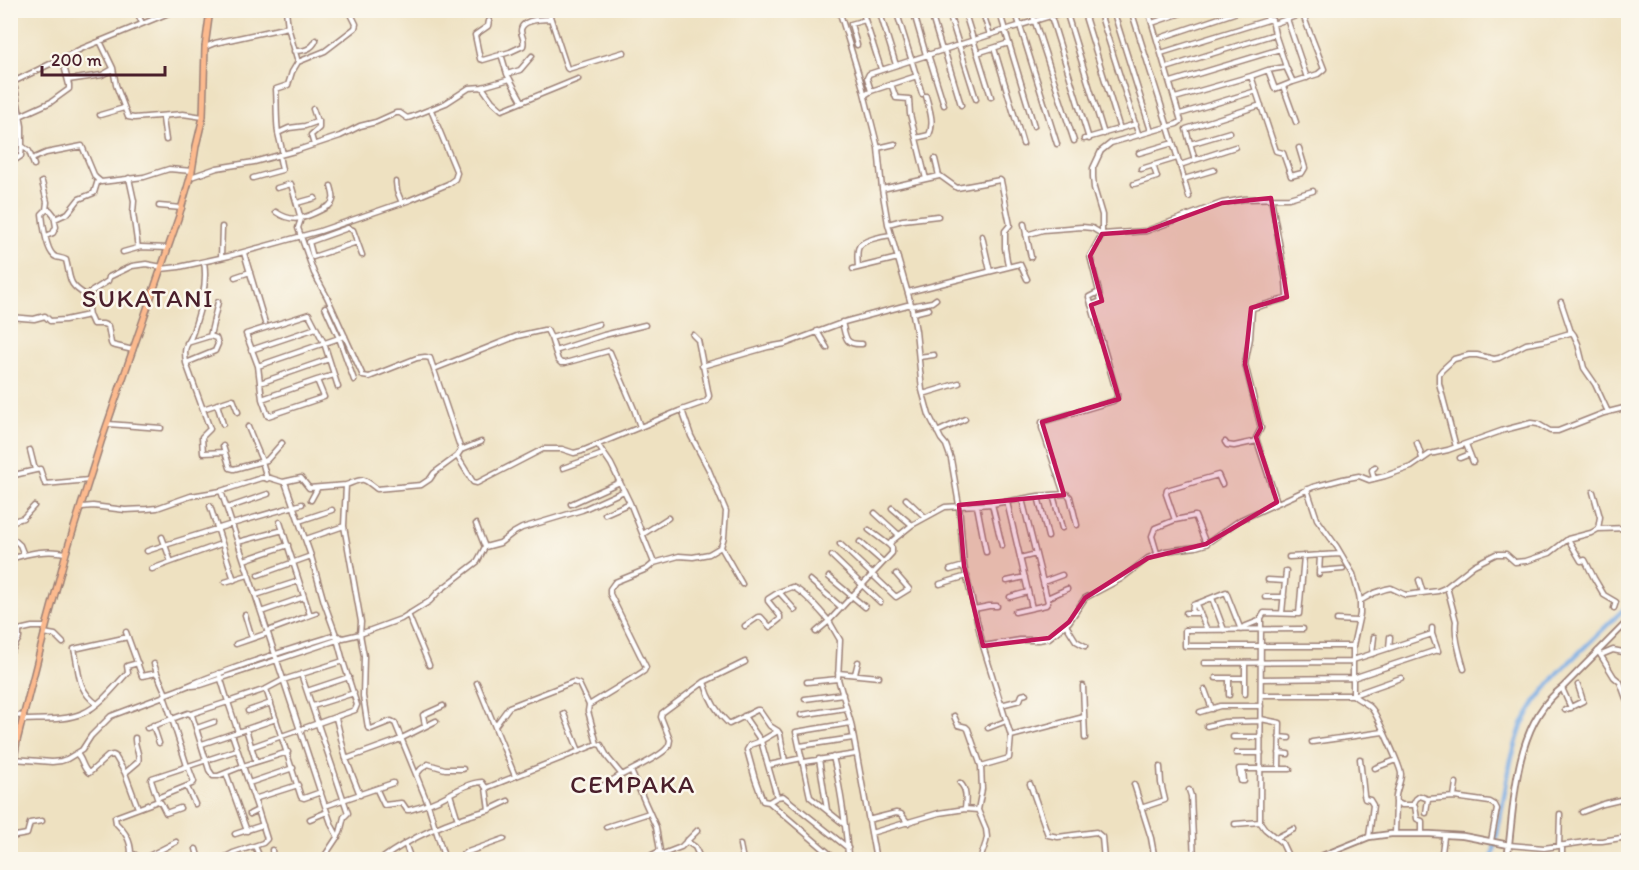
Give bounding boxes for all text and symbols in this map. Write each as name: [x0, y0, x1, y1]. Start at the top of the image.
scale bar: [42, 39, 165, 77]
text: 200 m: [51, 49, 102, 71]
district label: SUKATANI: [82, 282, 214, 314]
district label: CEMPAKA: [570, 768, 696, 800]

